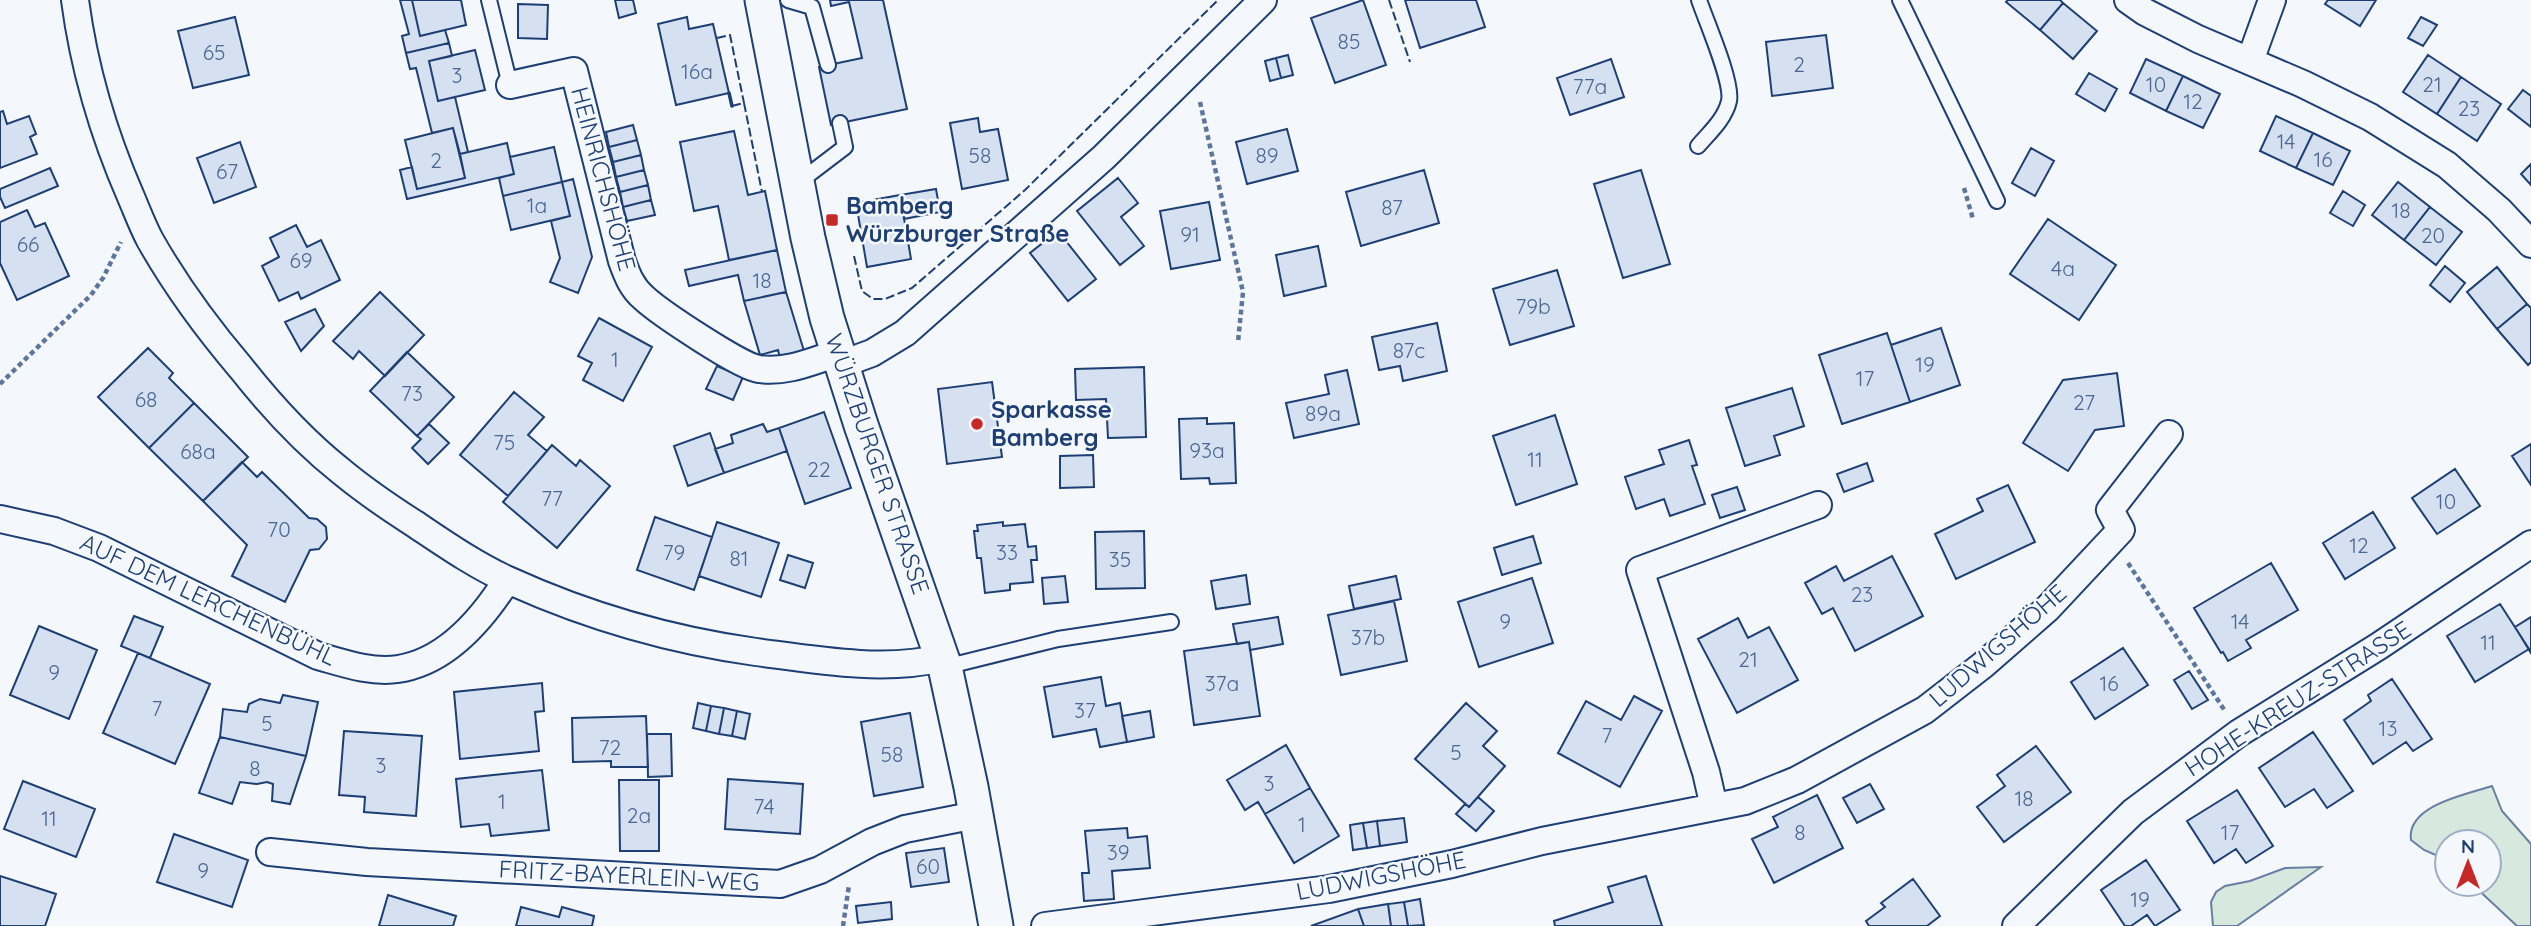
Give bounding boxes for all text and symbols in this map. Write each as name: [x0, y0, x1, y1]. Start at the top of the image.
house number: 85: [1338, 28, 1360, 54]
house number: 65: [203, 39, 225, 65]
house number: 2: [1793, 51, 1805, 77]
house number: 16a: [681, 58, 713, 84]
house number: 3: [451, 62, 463, 88]
house number: 10: [2146, 71, 2166, 97]
house number: 21: [2422, 71, 2442, 97]
house number: 77a: [1573, 73, 1607, 99]
street label: HEINRICHSHÖHE: [565, 83, 643, 274]
house number: 12: [2183, 88, 2203, 114]
house number: 23: [2458, 95, 2480, 121]
house number: 14: [2277, 128, 2295, 154]
house number: 58: [969, 142, 991, 168]
house number: 89: [1255, 142, 1279, 168]
house number: 16: [2313, 146, 2333, 172]
house number: 2: [430, 147, 442, 173]
house number: 67: [216, 158, 238, 184]
place label: Bamberg Würzburger Straße: [846, 190, 1069, 248]
house number: 1a: [527, 192, 547, 218]
house number: 87: [1381, 194, 1403, 220]
house number: 18: [2391, 197, 2411, 223]
marker: Bamberg Würzburger Straße: [824, 212, 840, 228]
house number: 91: [1180, 221, 1200, 247]
house number: 20: [2421, 222, 2445, 248]
house number: 66: [17, 231, 39, 257]
house number: 69: [289, 247, 313, 273]
house number: 4a: [2051, 255, 2075, 281]
house number: 18: [752, 267, 772, 293]
house number: 79b: [1515, 293, 1551, 319]
street label: WÜRZBURGER STRASSE: [819, 329, 937, 598]
house number: 87c: [1393, 337, 1425, 363]
house number: 1: [611, 346, 619, 372]
house number: 19: [1915, 351, 1935, 377]
house number: 17: [1856, 365, 1874, 391]
house number: 73: [401, 380, 423, 406]
house number: 68: [135, 386, 157, 412]
house number: 27: [2073, 389, 2095, 415]
place label: Sparkasse Bamberg: [991, 394, 1112, 452]
house number: 89a: [1305, 400, 1341, 426]
marker: Sparkasse Bamberg: [969, 416, 985, 432]
house number: 75: [493, 429, 515, 455]
house number: 93a: [1189, 437, 1225, 463]
house number: 68a: [180, 438, 216, 464]
house number: 11: [1527, 446, 1543, 472]
house number: 22: [807, 456, 831, 482]
house number: 77: [541, 485, 563, 511]
house number: 10: [2436, 488, 2456, 514]
house number: 70: [267, 516, 291, 542]
street label: AUF DEM LERCHENBÜHL: [76, 527, 341, 672]
house number: 12: [2349, 532, 2369, 558]
house number: 79: [663, 539, 685, 565]
house number: 33: [996, 539, 1018, 565]
house number: 81: [729, 545, 749, 571]
house number: 35: [1109, 546, 1131, 572]
street label: LUDWIGSHÖHE: [1922, 577, 2072, 713]
house number: 23: [1851, 581, 1873, 607]
house number: 9: [1499, 608, 1511, 634]
house number: 14: [2231, 608, 2249, 634]
street label: HOHE-KREUZ-STRASSE: [2179, 614, 2416, 783]
house number: 37b: [1351, 624, 1385, 650]
house number: 11: [2480, 629, 2496, 655]
house number: 21: [1738, 646, 1758, 672]
house number: 9: [48, 659, 60, 685]
house number: 37a: [1205, 670, 1239, 696]
house number: 16: [2099, 670, 2119, 696]
house number: 7: [152, 695, 163, 721]
house number: 37: [1074, 697, 1096, 723]
house number: 5: [261, 710, 273, 736]
house number: 13: [2379, 715, 2397, 741]
house number: 7: [1602, 722, 1613, 748]
house number: 72: [599, 734, 621, 760]
house number: 5: [1450, 739, 1462, 765]
house number: 58: [881, 741, 903, 767]
house number: 3: [375, 752, 387, 778]
house number: 8: [249, 755, 261, 781]
house number: 3: [1263, 770, 1275, 796]
house number: 18: [2014, 785, 2034, 811]
house number: 1: [498, 788, 506, 814]
house number: 74: [754, 793, 775, 819]
house number: 2a: [627, 802, 651, 828]
house number: 11: [41, 805, 57, 831]
house number: 1: [1298, 811, 1306, 837]
house number: 8: [1794, 819, 1806, 845]
house number: 17: [2221, 819, 2239, 845]
north arrow: [2433, 828, 2503, 898]
text: N: [2461, 834, 2475, 858]
house number: 39: [1107, 839, 1129, 865]
street label: LUDWIGSHÖHE: [1293, 844, 1468, 906]
street label: FRITZ-BAYERLEIN-WEG: [498, 853, 760, 897]
house number: 60: [916, 853, 940, 879]
house number: 9: [197, 857, 209, 883]
house number: 19: [2130, 886, 2150, 912]

